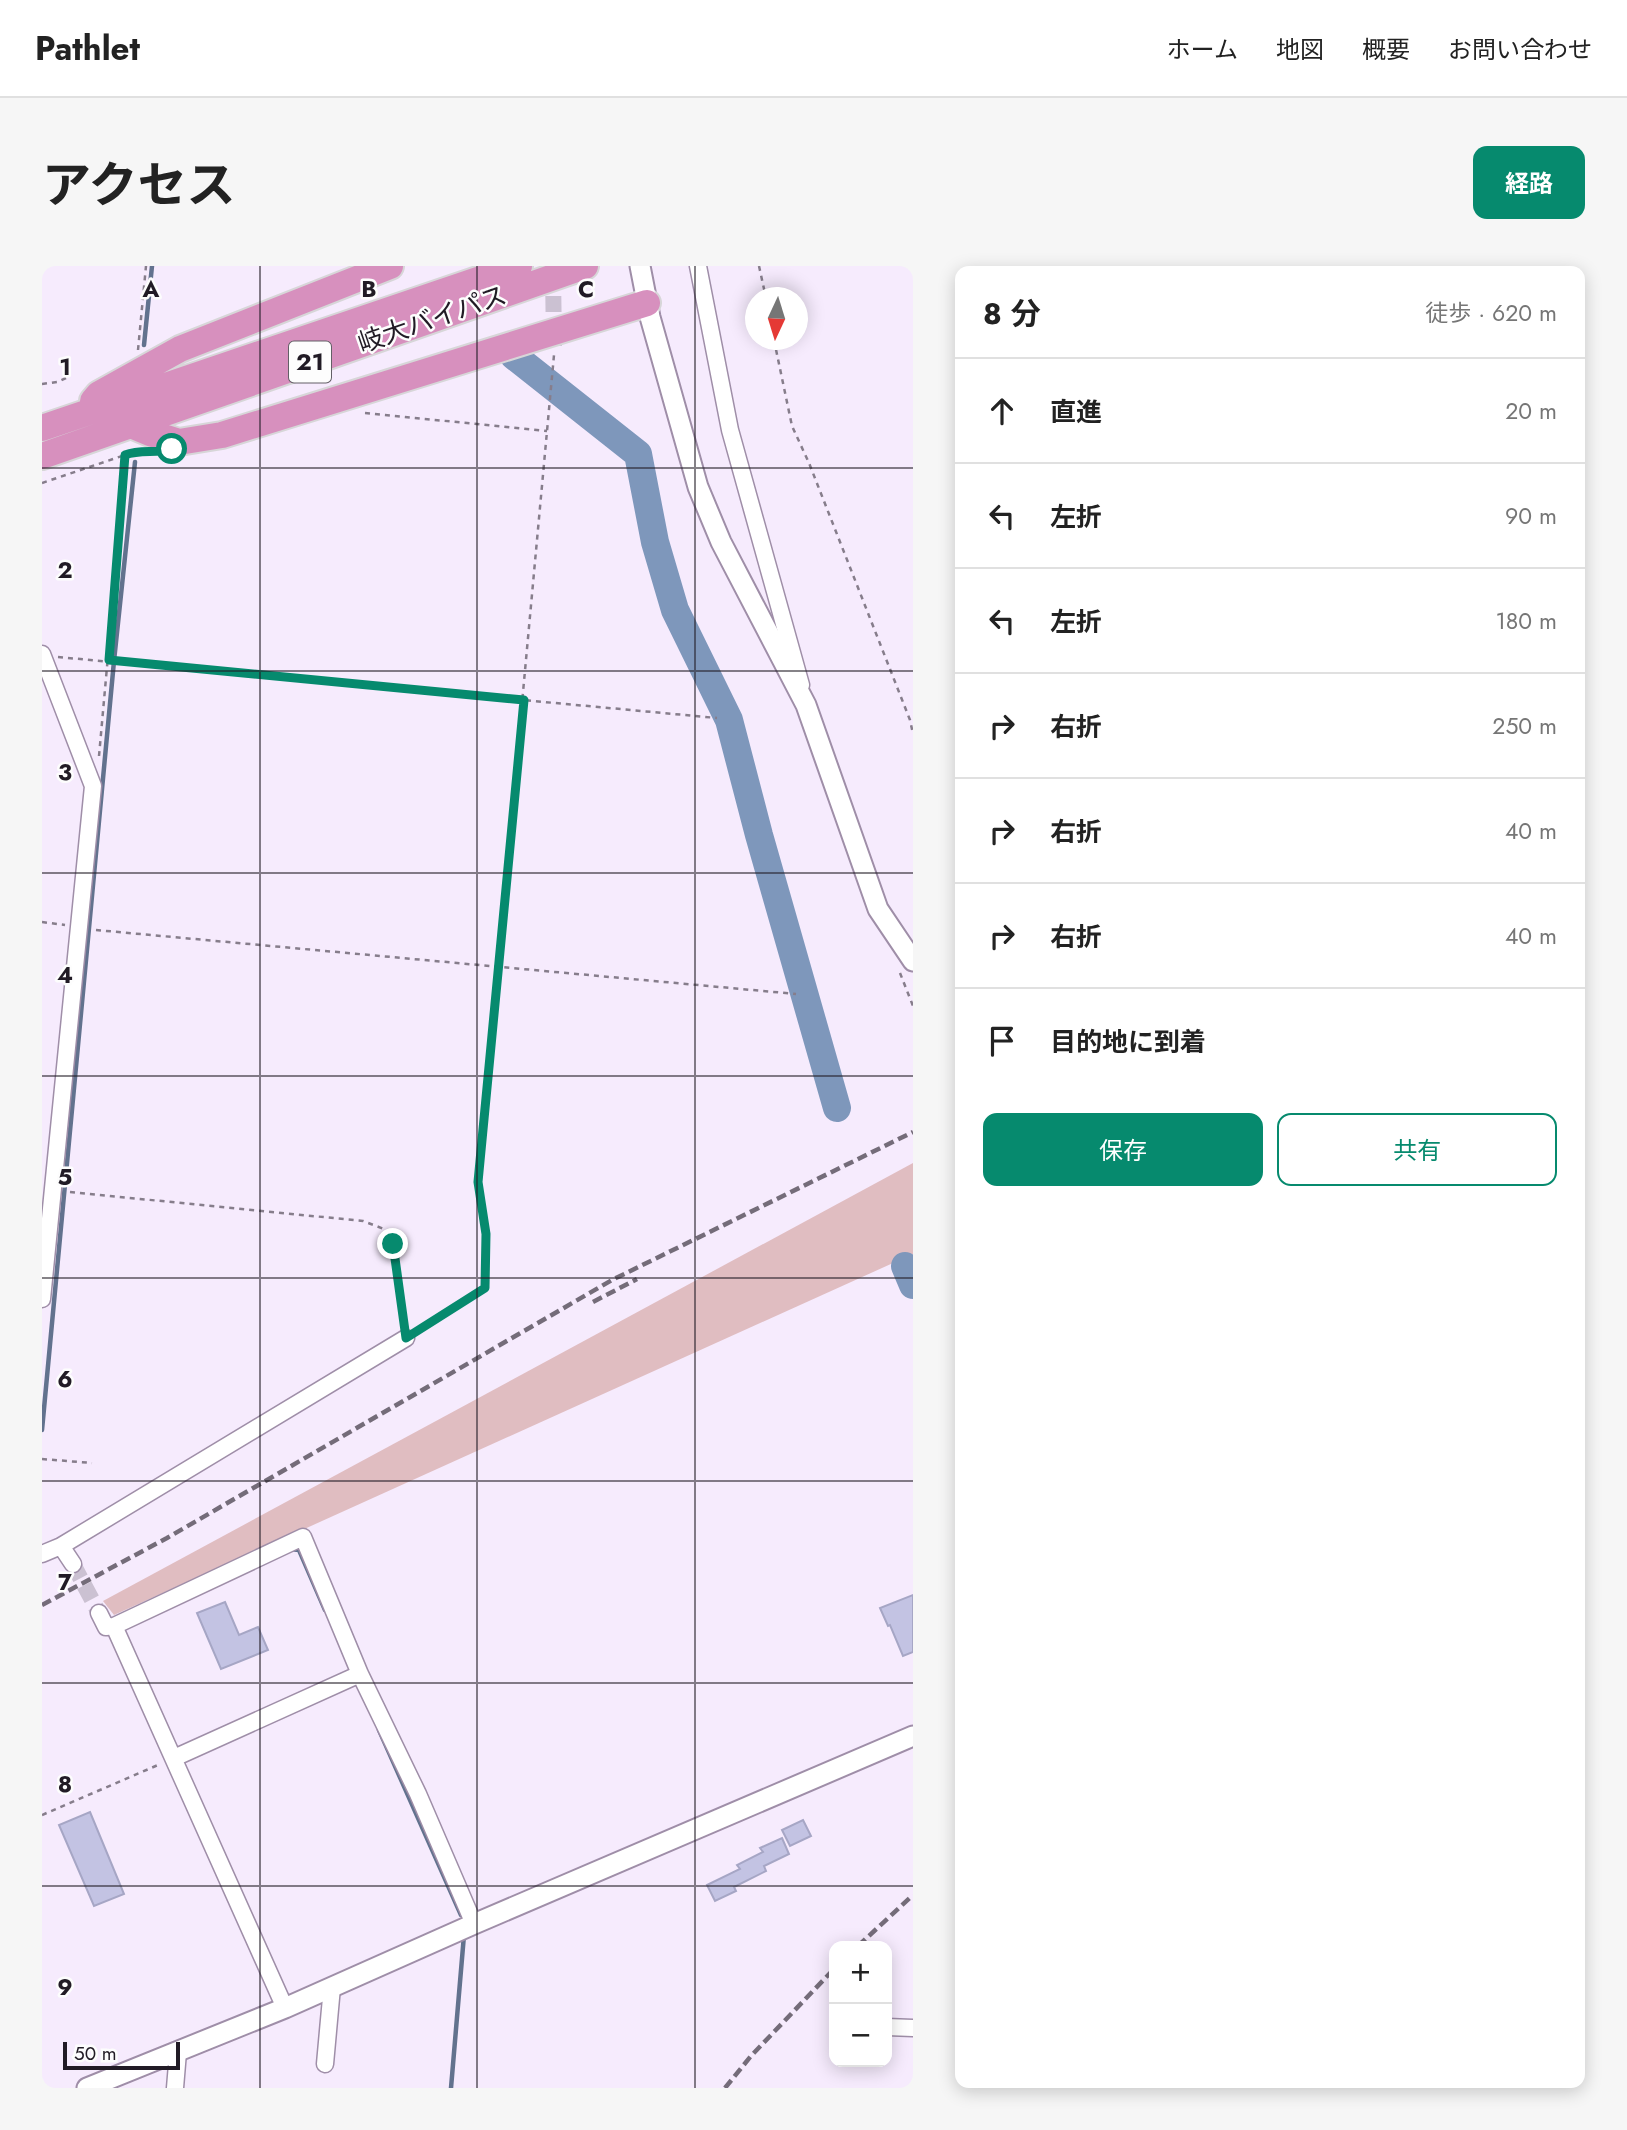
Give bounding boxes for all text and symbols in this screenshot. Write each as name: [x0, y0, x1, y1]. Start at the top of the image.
text: Pathlet: [35, 25, 140, 72]
text: ホーム: [1167, 32, 1238, 67]
text: 地図: [1276, 32, 1324, 67]
text: 概要: [1362, 32, 1410, 67]
text: お問い合わせ: [1448, 32, 1592, 67]
button: 経路: [1473, 146, 1585, 219]
text: アクセス: [42, 150, 236, 220]
text: A: [142, 272, 160, 306]
text: B: [361, 272, 377, 306]
text: C: [578, 272, 594, 306]
street label: 岐大バイパス: [352, 276, 512, 362]
north arrow: [745, 287, 808, 350]
text: 8 分: [983, 292, 1041, 335]
text: 徒歩 · 620 m: [1425, 296, 1557, 330]
road number: 21: [289, 342, 331, 382]
text: 1: [59, 350, 71, 384]
icon: ahead: [983, 392, 1021, 430]
text: 直進: [1050, 393, 1102, 431]
text: 20 m: [1505, 394, 1557, 428]
route start: [156, 433, 187, 464]
icon: left: [983, 497, 1021, 535]
text: 左折: [1050, 498, 1102, 536]
text: 90 m: [1505, 499, 1557, 533]
text: 2: [57, 553, 73, 587]
icon: left: [983, 602, 1021, 640]
text: 左折: [1050, 603, 1102, 641]
text: 180 m: [1495, 604, 1557, 638]
icon: right: [983, 707, 1021, 745]
text: 右折: [1050, 708, 1102, 746]
text: 250 m: [1492, 709, 1557, 743]
text: 3: [58, 755, 72, 789]
icon: right: [983, 812, 1021, 850]
text: 右折: [1050, 813, 1102, 851]
text: 40 m: [1505, 814, 1557, 848]
icon: right: [983, 917, 1021, 955]
text: 右折: [1050, 918, 1102, 956]
text: 40 m: [1505, 919, 1557, 953]
text: 4: [57, 958, 73, 992]
icon: arrive: [983, 1022, 1021, 1060]
text: 目的地に到着: [1050, 1023, 1206, 1061]
button: 保存: [983, 1113, 1263, 1186]
button: 共有: [1277, 1113, 1557, 1186]
text: 5: [58, 1160, 72, 1194]
route end: [377, 1228, 408, 1259]
text: 6: [57, 1362, 73, 1396]
text: 7: [58, 1565, 72, 1599]
text: 8: [58, 1767, 72, 1801]
map controls: [829, 1941, 892, 2067]
button: +: [829, 1941, 892, 2004]
text: 9: [57, 1970, 73, 2004]
button: −: [829, 2004, 892, 2067]
scale bar: [63, 2039, 180, 2071]
text: 50 m: [74, 2040, 117, 2067]

